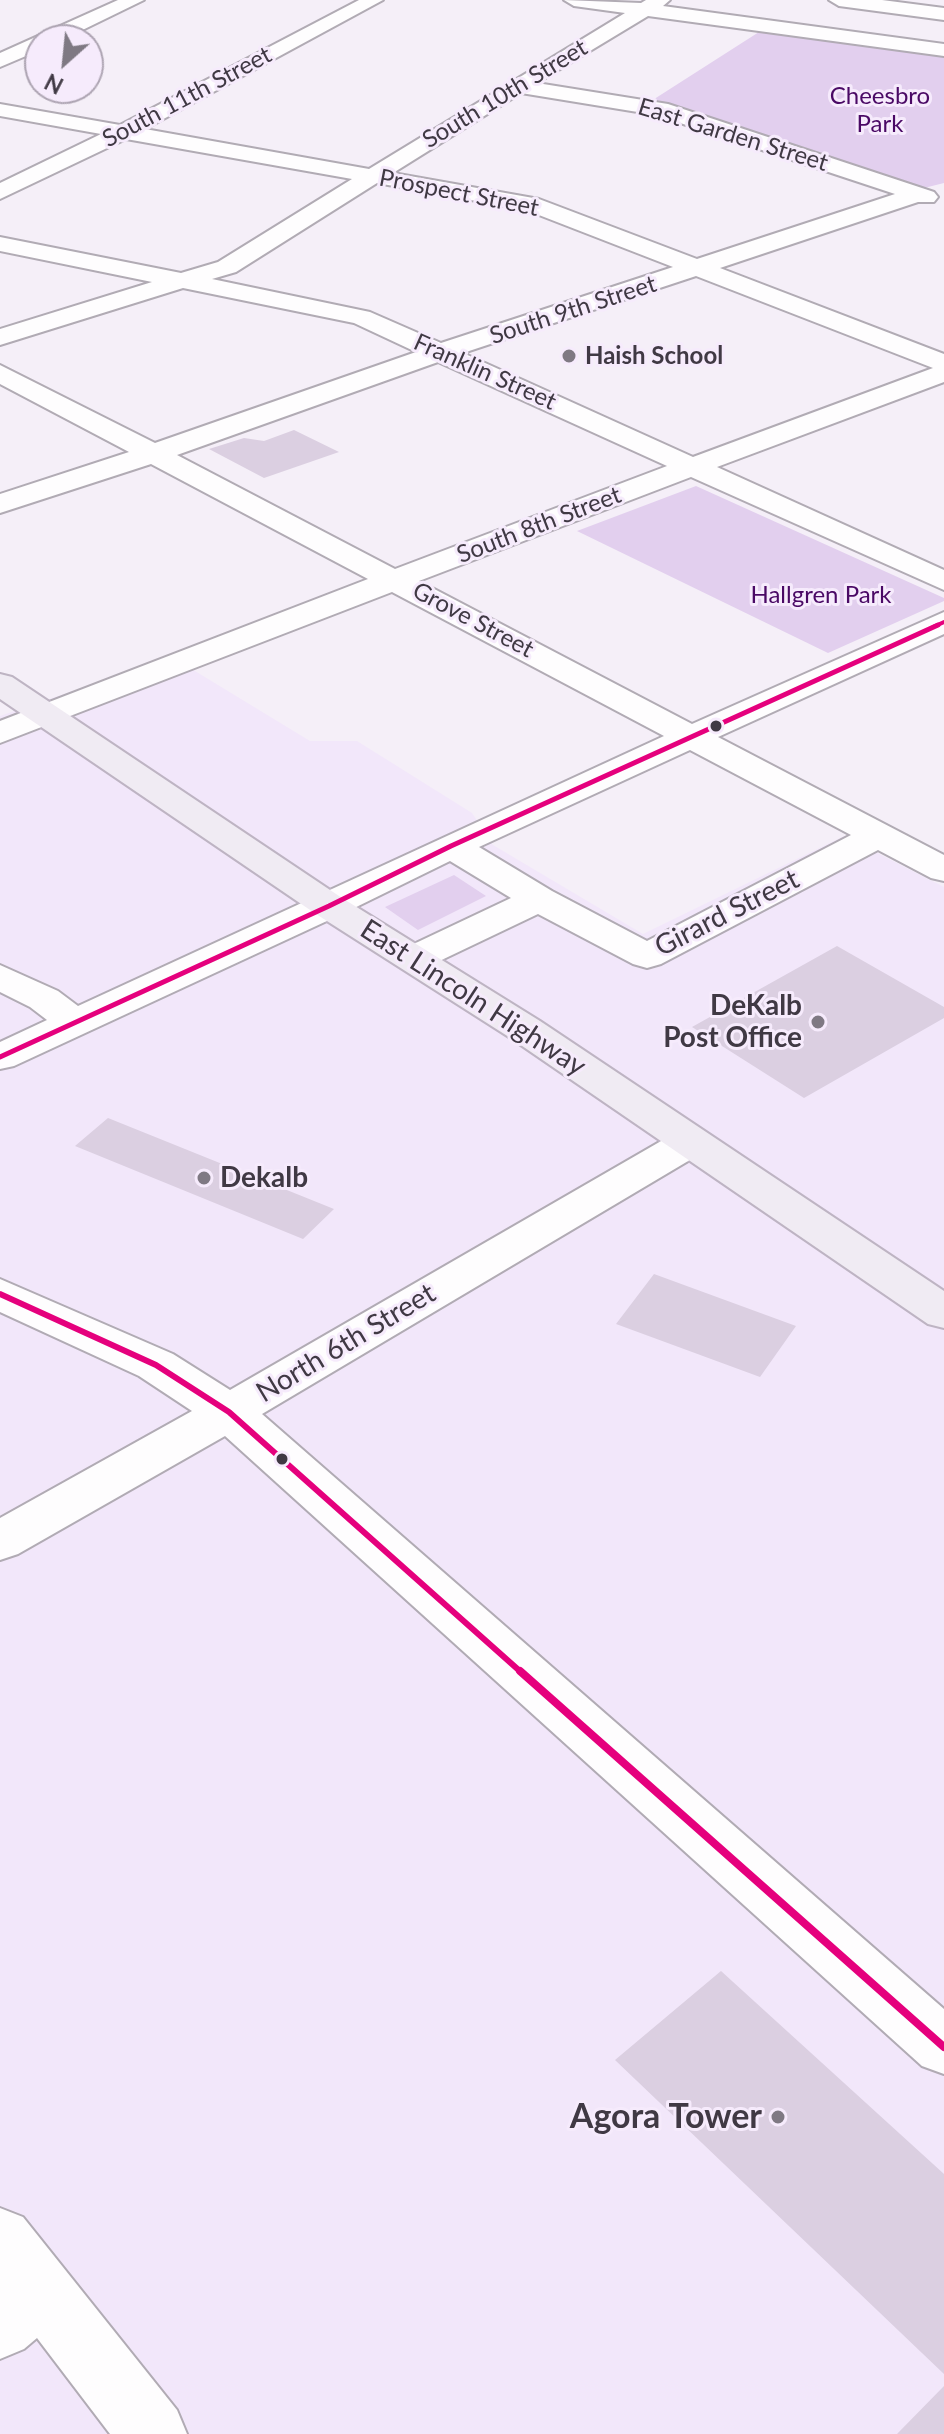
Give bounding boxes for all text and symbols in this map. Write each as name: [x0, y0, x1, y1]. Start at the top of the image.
north arrow: [24, 24, 104, 104]
street label: South 10th Street: [417, 33, 593, 155]
street label: South 11th Street: [98, 40, 276, 154]
text: N: [40, 68, 67, 100]
park label: Cheesbro Park: [830, 82, 930, 138]
street label: East Garden Street: [634, 92, 832, 178]
street label: Prospect Street: [377, 163, 541, 223]
street label: South 9th Street: [486, 270, 660, 350]
street label: Franklin Street: [409, 328, 561, 416]
place label: Haish School: [585, 342, 723, 370]
marker: Haish School: [560, 347, 578, 365]
street label: South 8th Street: [453, 480, 625, 570]
street label: Grove Street: [408, 576, 538, 664]
park label: Hallgren Park: [750, 581, 892, 609]
unlabelled marker: [708, 718, 724, 734]
street label: Girard Street: [649, 862, 805, 964]
street label: East Lincoln Highway: [354, 913, 592, 1083]
place label: DeKalb Post Office: [663, 989, 802, 1055]
marker: DeKalb Post Office: [809, 1013, 827, 1031]
place label: Dekalb: [220, 1161, 308, 1195]
marker: Dekalb: [195, 1169, 213, 1187]
street label: North 6th Street: [251, 1276, 441, 1410]
unlabelled marker: [274, 1451, 290, 1467]
place label: Agora Tower: [570, 2097, 762, 2137]
marker: Agora Tower: [769, 2108, 787, 2126]

